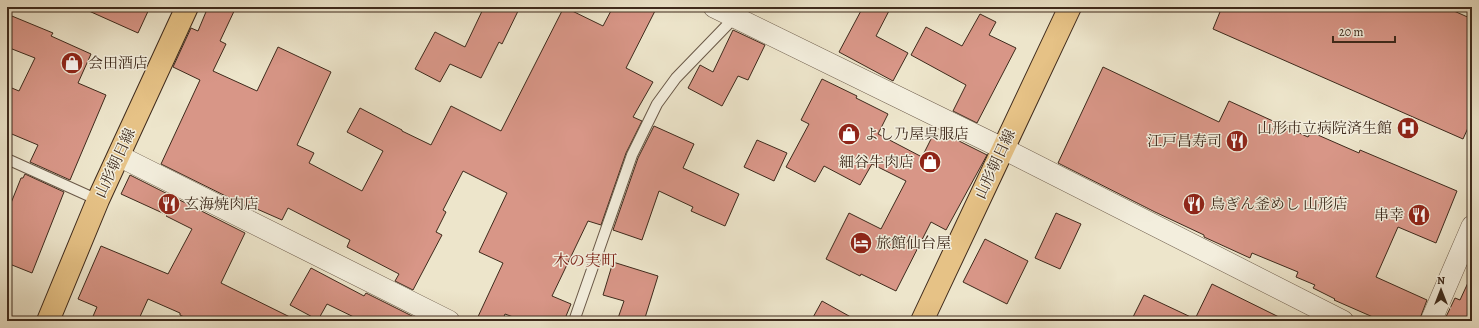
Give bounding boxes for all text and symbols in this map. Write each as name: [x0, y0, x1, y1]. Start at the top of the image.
scale bar: [1333, 18, 1395, 44]
text: 20 m: [1339, 24, 1363, 40]
shop icon: 会田酒店: [59, 50, 85, 76]
place label: 会田酒店: [88, 53, 148, 73]
hospital icon: 山形市立病院済生館: [1395, 115, 1421, 141]
place label: 山形市立病院済生館: [1257, 118, 1392, 138]
shop icon: よし乃屋呉服店: [836, 121, 862, 147]
place label: よし乃屋呉服店: [864, 124, 969, 144]
street label: 山形朝日線: [90, 125, 140, 201]
street label: 山形朝日線: [970, 126, 1020, 202]
restaurant icon: 江戸昌寿司: [1224, 128, 1250, 154]
place label: 江戸昌寿司: [1147, 131, 1222, 151]
shop icon: 細谷牛肉店: [917, 149, 943, 175]
place label: 細谷牛肉店: [839, 152, 914, 172]
restaurant icon: 玄海焼肉店: [156, 191, 182, 217]
restaurant icon: 鳥ぎん釜めし 山形店: [1181, 191, 1207, 217]
place label: 玄海焼肉店: [184, 194, 259, 214]
place label: 鳥ぎん釜めし 山形店: [1210, 194, 1348, 214]
restaurant icon: 串幸: [1406, 202, 1432, 228]
place label: 串幸: [1374, 205, 1404, 225]
hotel icon: 旅館仙台屋: [848, 230, 874, 256]
place label: 旅館仙台屋: [876, 233, 951, 253]
district label: 木の実町: [553, 250, 617, 272]
north arrow: [1421, 270, 1461, 310]
text: N: [1437, 273, 1445, 288]

